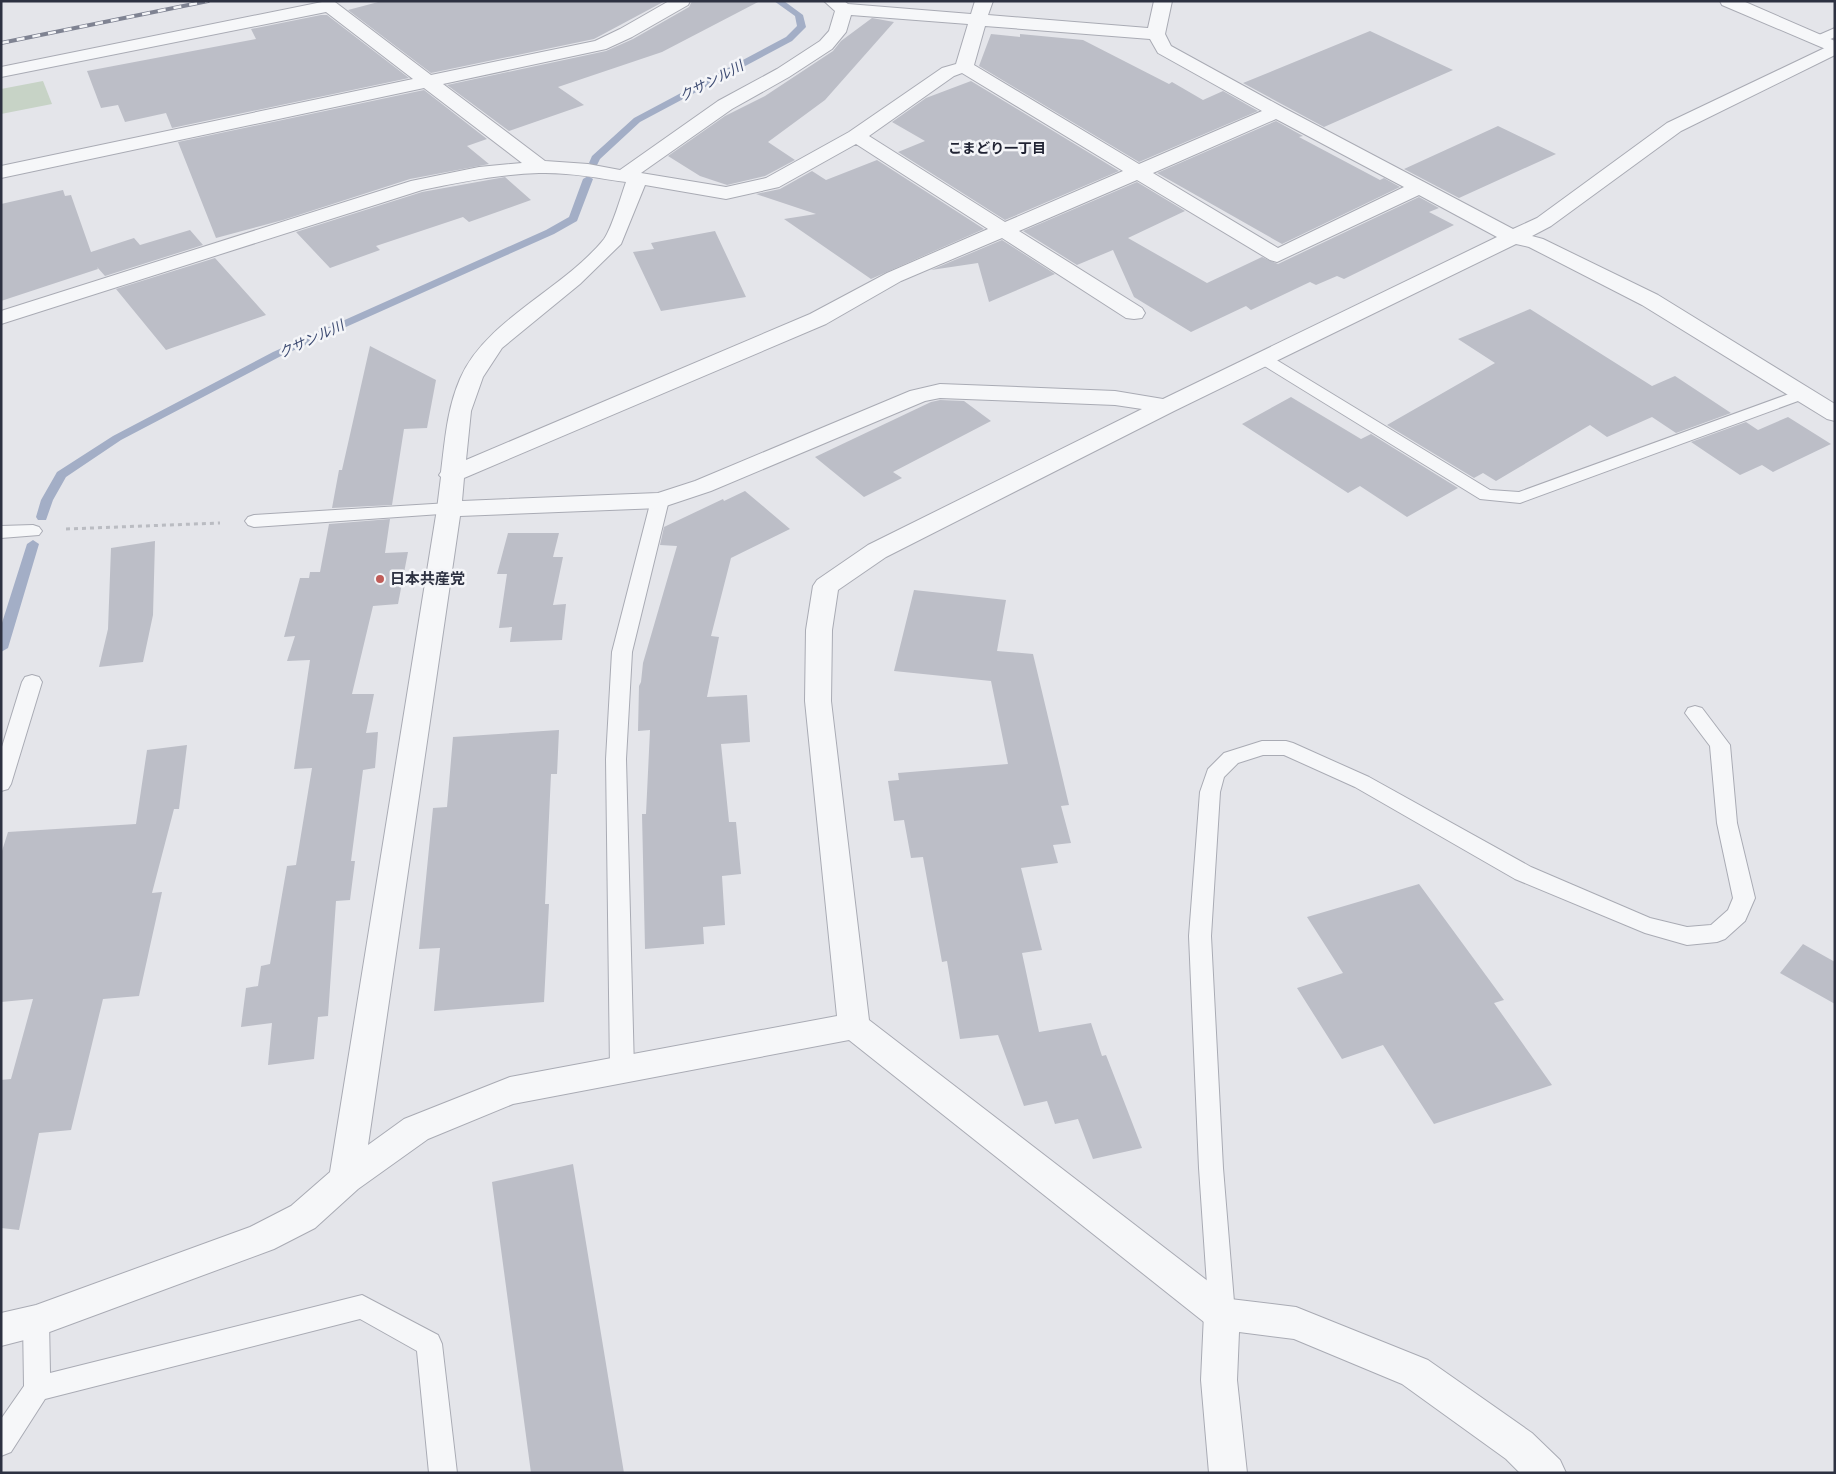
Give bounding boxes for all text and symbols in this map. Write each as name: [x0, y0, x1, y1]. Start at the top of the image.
water label: クサンル川: [676, 56, 748, 105]
district label: こまどり一丁目: [948, 139, 1046, 157]
water label: クサンル川: [275, 315, 348, 362]
place label: 日本共産党: [390, 570, 465, 588]
marker: 日本共産党: [374, 573, 386, 585]

